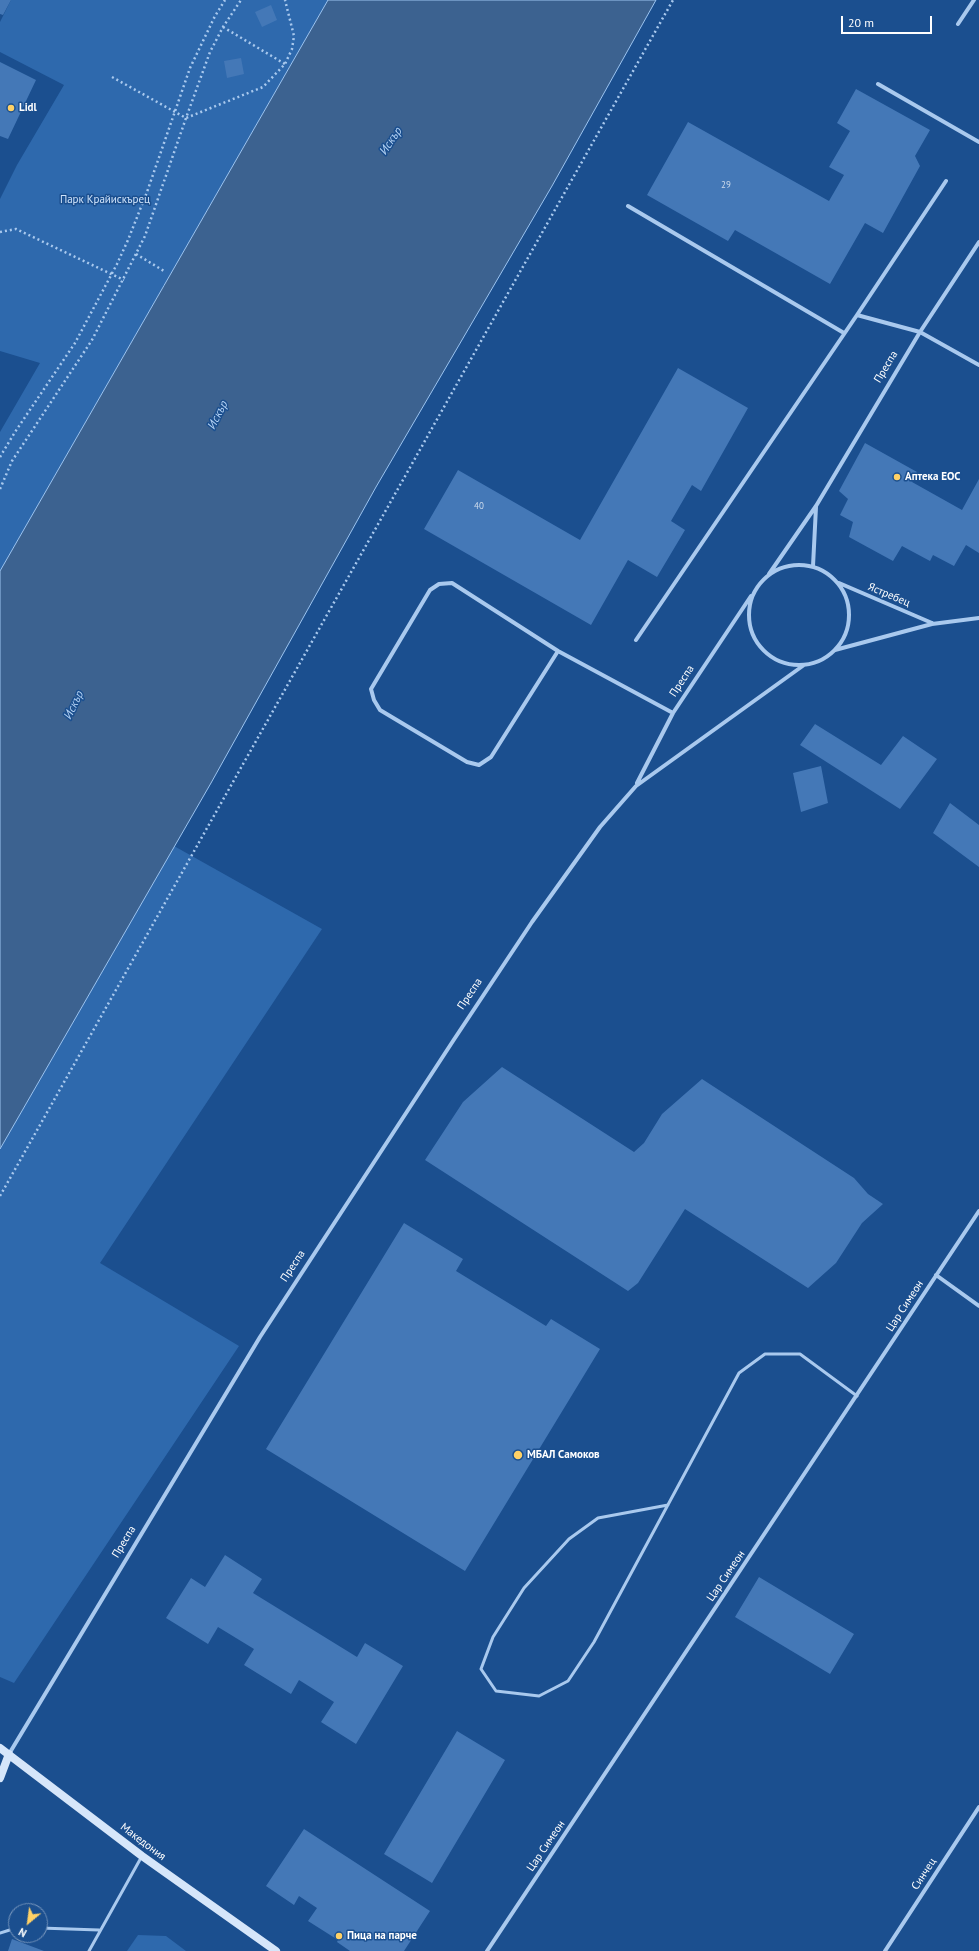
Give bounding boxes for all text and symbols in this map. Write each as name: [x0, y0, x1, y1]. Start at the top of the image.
scale bar: [843, 8, 934, 34]
text: 20 m: [848, 15, 874, 30]
place label: Lidl: [19, 101, 37, 115]
marker: Lidl: [6, 103, 16, 113]
water label: Искър: [377, 124, 405, 158]
house number: 29: [721, 180, 731, 190]
park label: Парк Крайискърец: [60, 193, 150, 207]
street label: Преспа: [871, 349, 901, 385]
water label: Искър: [205, 398, 231, 432]
place label: Аптека ЕОС: [905, 470, 960, 484]
marker: Аптека ЕОС: [892, 472, 902, 482]
house number: 40: [474, 501, 484, 511]
street label: Ястребец: [866, 580, 912, 610]
street label: Преспа: [667, 663, 697, 699]
water label: Искър: [61, 688, 87, 722]
street label: Преспа: [455, 976, 485, 1012]
street label: Преспа: [278, 1248, 308, 1284]
street label: Цар Симеон: [884, 1278, 926, 1334]
place label: МБАЛ Самоков: [527, 1448, 600, 1462]
marker: МБАЛ Самоков: [512, 1449, 524, 1461]
street label: Преспа: [109, 1524, 139, 1560]
street label: Цар Симеон: [704, 1548, 748, 1604]
street label: Цар Симеон: [524, 1818, 568, 1874]
street label: Македония: [118, 1821, 168, 1863]
street label: Синчец: [909, 1856, 939, 1892]
north arrow: [8, 1903, 48, 1943]
text: N: [16, 1925, 29, 1941]
place label: Пица на парче: [347, 1929, 417, 1943]
marker: Пица на парче: [334, 1931, 344, 1941]

